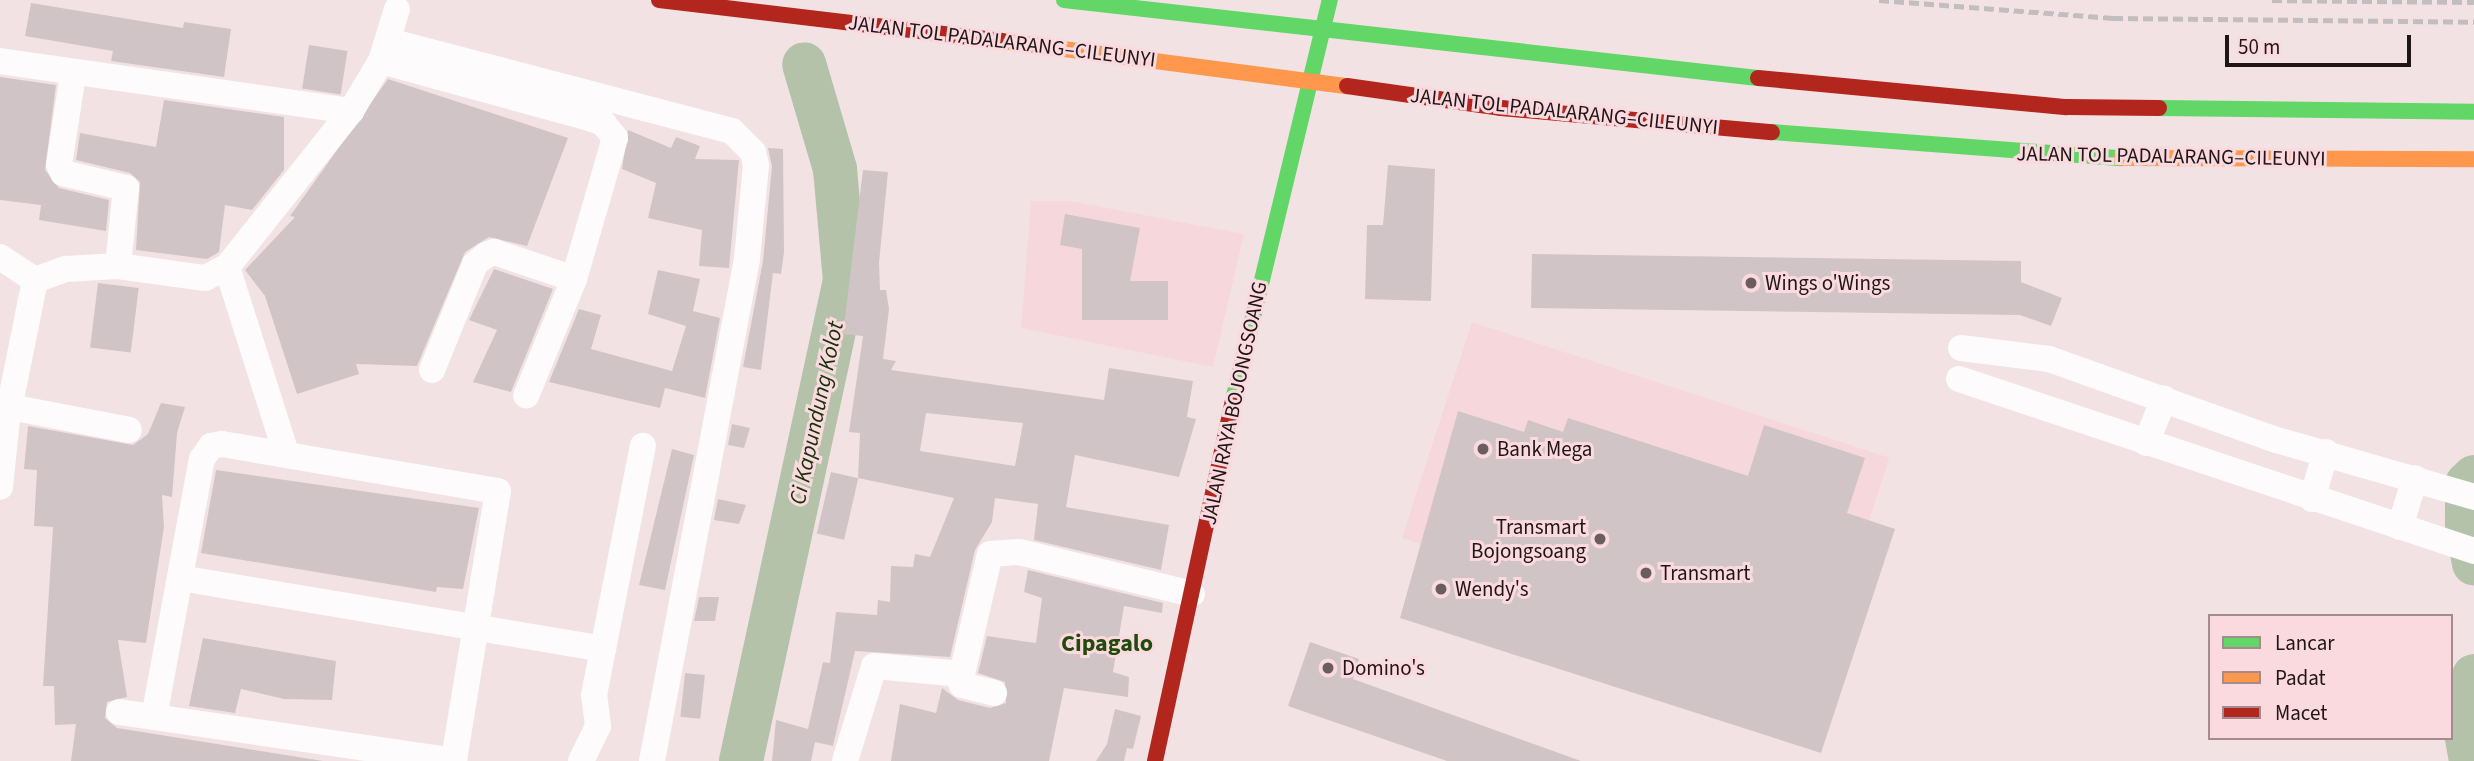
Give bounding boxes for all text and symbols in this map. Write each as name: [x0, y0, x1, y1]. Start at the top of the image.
street label: JALAN TOL PADALARANG–CILEUNYI: [847, 10, 1157, 72]
scale bar: [2229, 21, 2414, 65]
text: 50 m: [2238, 32, 2280, 62]
street label: JALAN TOL PADALARANG–CILEUNYI: [1409, 82, 1719, 140]
street label: JALAN TOL PADALARANG–CILEUNYI: [2016, 141, 2326, 171]
place label: Wings o'Wings: [1765, 270, 1890, 296]
marker: Wings o'Wings: [1743, 275, 1759, 291]
street label: JALAN RAYA BOJONGSOANG: [1196, 279, 1272, 527]
water label: Ci Kapundung Kolot: [784, 319, 850, 507]
place label: Bank Mega: [1497, 436, 1592, 462]
marker: Bank Mega: [1475, 441, 1491, 457]
place label: Transmart Bojongsoang: [1471, 514, 1586, 564]
marker: Transmart Bojongsoang: [1592, 531, 1608, 547]
place label: Transmart: [1660, 560, 1750, 586]
marker: Transmart: [1638, 565, 1654, 581]
place label: Wendy's: [1455, 576, 1528, 602]
marker: Wendy's: [1433, 581, 1449, 597]
legend: [2208, 614, 2453, 740]
text: Lancar: [2275, 628, 2335, 658]
district label: Cipagalo: [1061, 630, 1153, 658]
place label: Domino's: [1342, 655, 1425, 681]
marker: Domino's: [1320, 660, 1336, 676]
text: Padat: [2275, 663, 2326, 693]
text: Macet: [2275, 698, 2327, 728]

